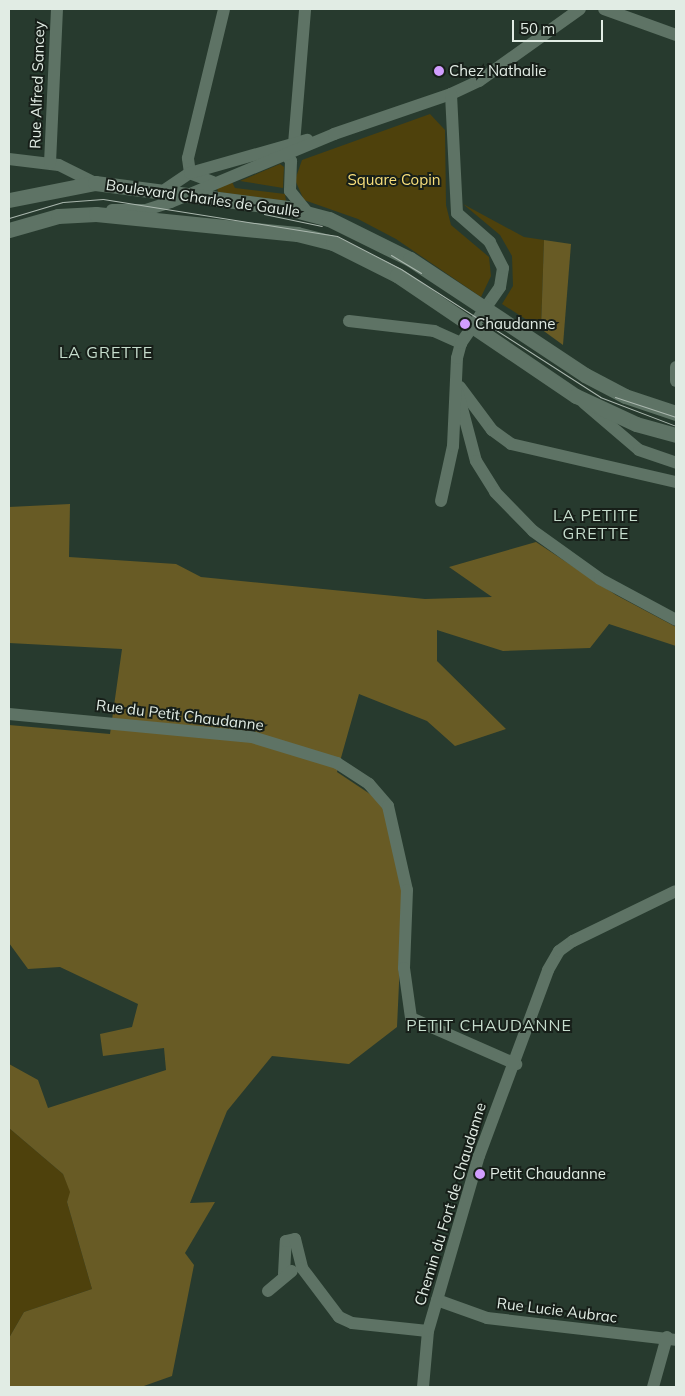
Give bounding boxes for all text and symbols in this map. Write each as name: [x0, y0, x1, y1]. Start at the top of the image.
scale bar: [515, 10, 606, 42]
text: 50 m: [520, 19, 555, 38]
street label: Rue Alfred Sancey: [26, 21, 48, 149]
place label: Chez Nathalie: [449, 62, 546, 80]
marker: Chez Nathalie: [433, 65, 445, 77]
park label: Square Copin: [347, 171, 441, 189]
street label: Boulevard Charles de Gaulle: [105, 175, 301, 221]
place label: Chaudanne: [475, 315, 555, 333]
marker: Chaudanne: [459, 318, 471, 330]
district label: LA GRETTE: [58, 342, 154, 362]
district label: LA PETITE GRETTE: [552, 505, 640, 543]
street label: Rue du Petit Chaudanne: [95, 696, 265, 734]
district label: PETIT CHAUDANNE: [404, 1015, 574, 1035]
street label: Chemin du Fort de Chaudanne: [410, 1100, 490, 1308]
place label: Petit Chaudanne: [490, 1165, 606, 1183]
marker: Petit Chaudanne: [474, 1168, 486, 1180]
street label: Rue Lucie Aubrac: [496, 1294, 618, 1326]

